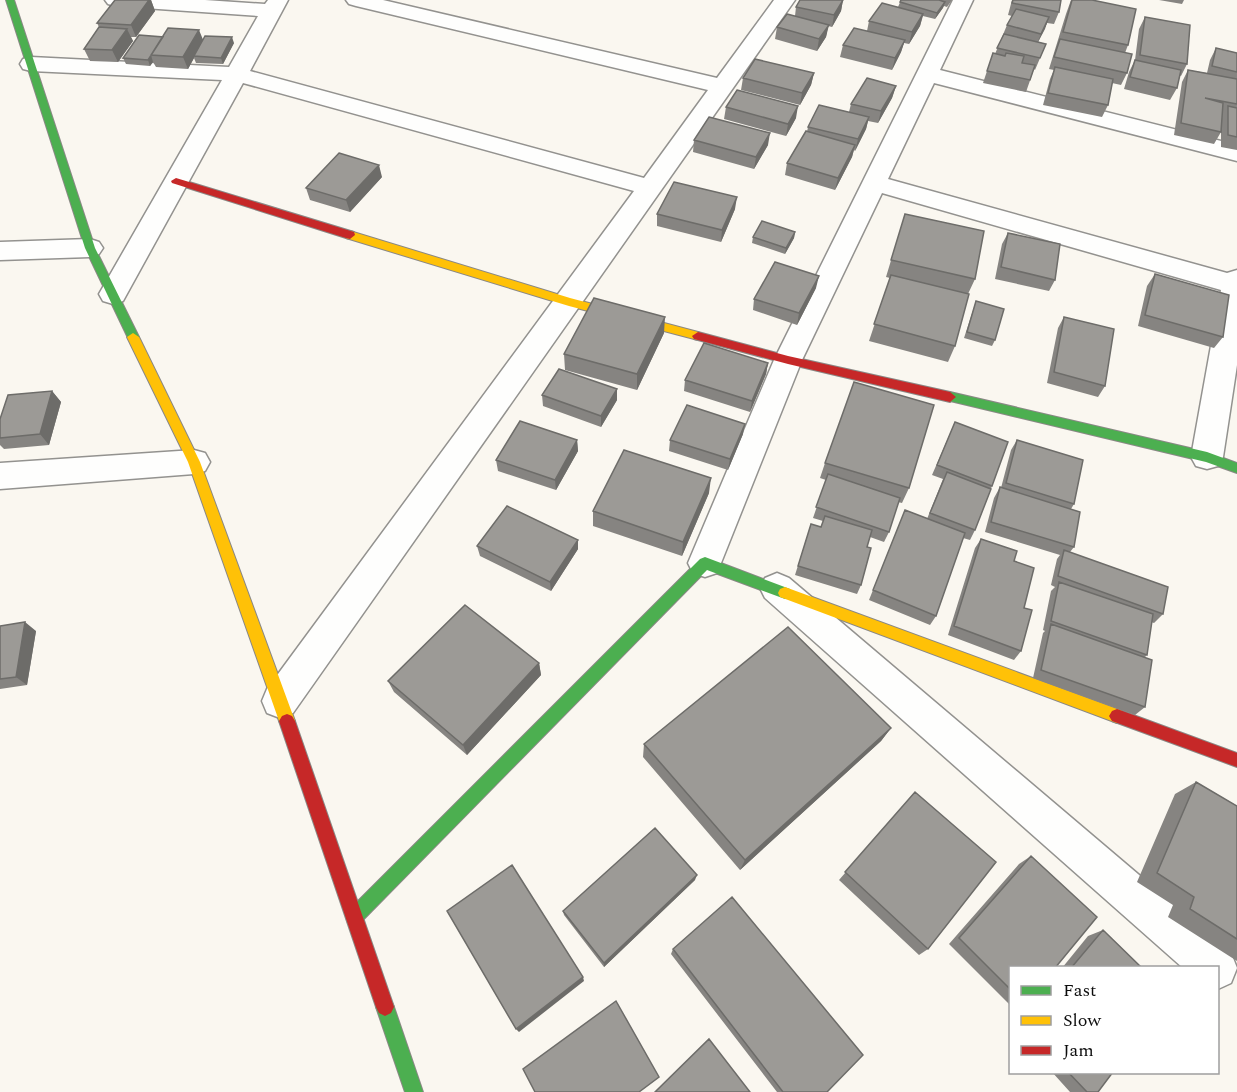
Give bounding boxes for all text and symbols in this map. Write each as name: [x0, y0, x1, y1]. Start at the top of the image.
legend: [1009, 966, 1219, 1074]
text: Fast: [1063, 977, 1096, 1004]
text: Slow: [1063, 1007, 1102, 1034]
text: Jam: [1063, 1037, 1094, 1064]

